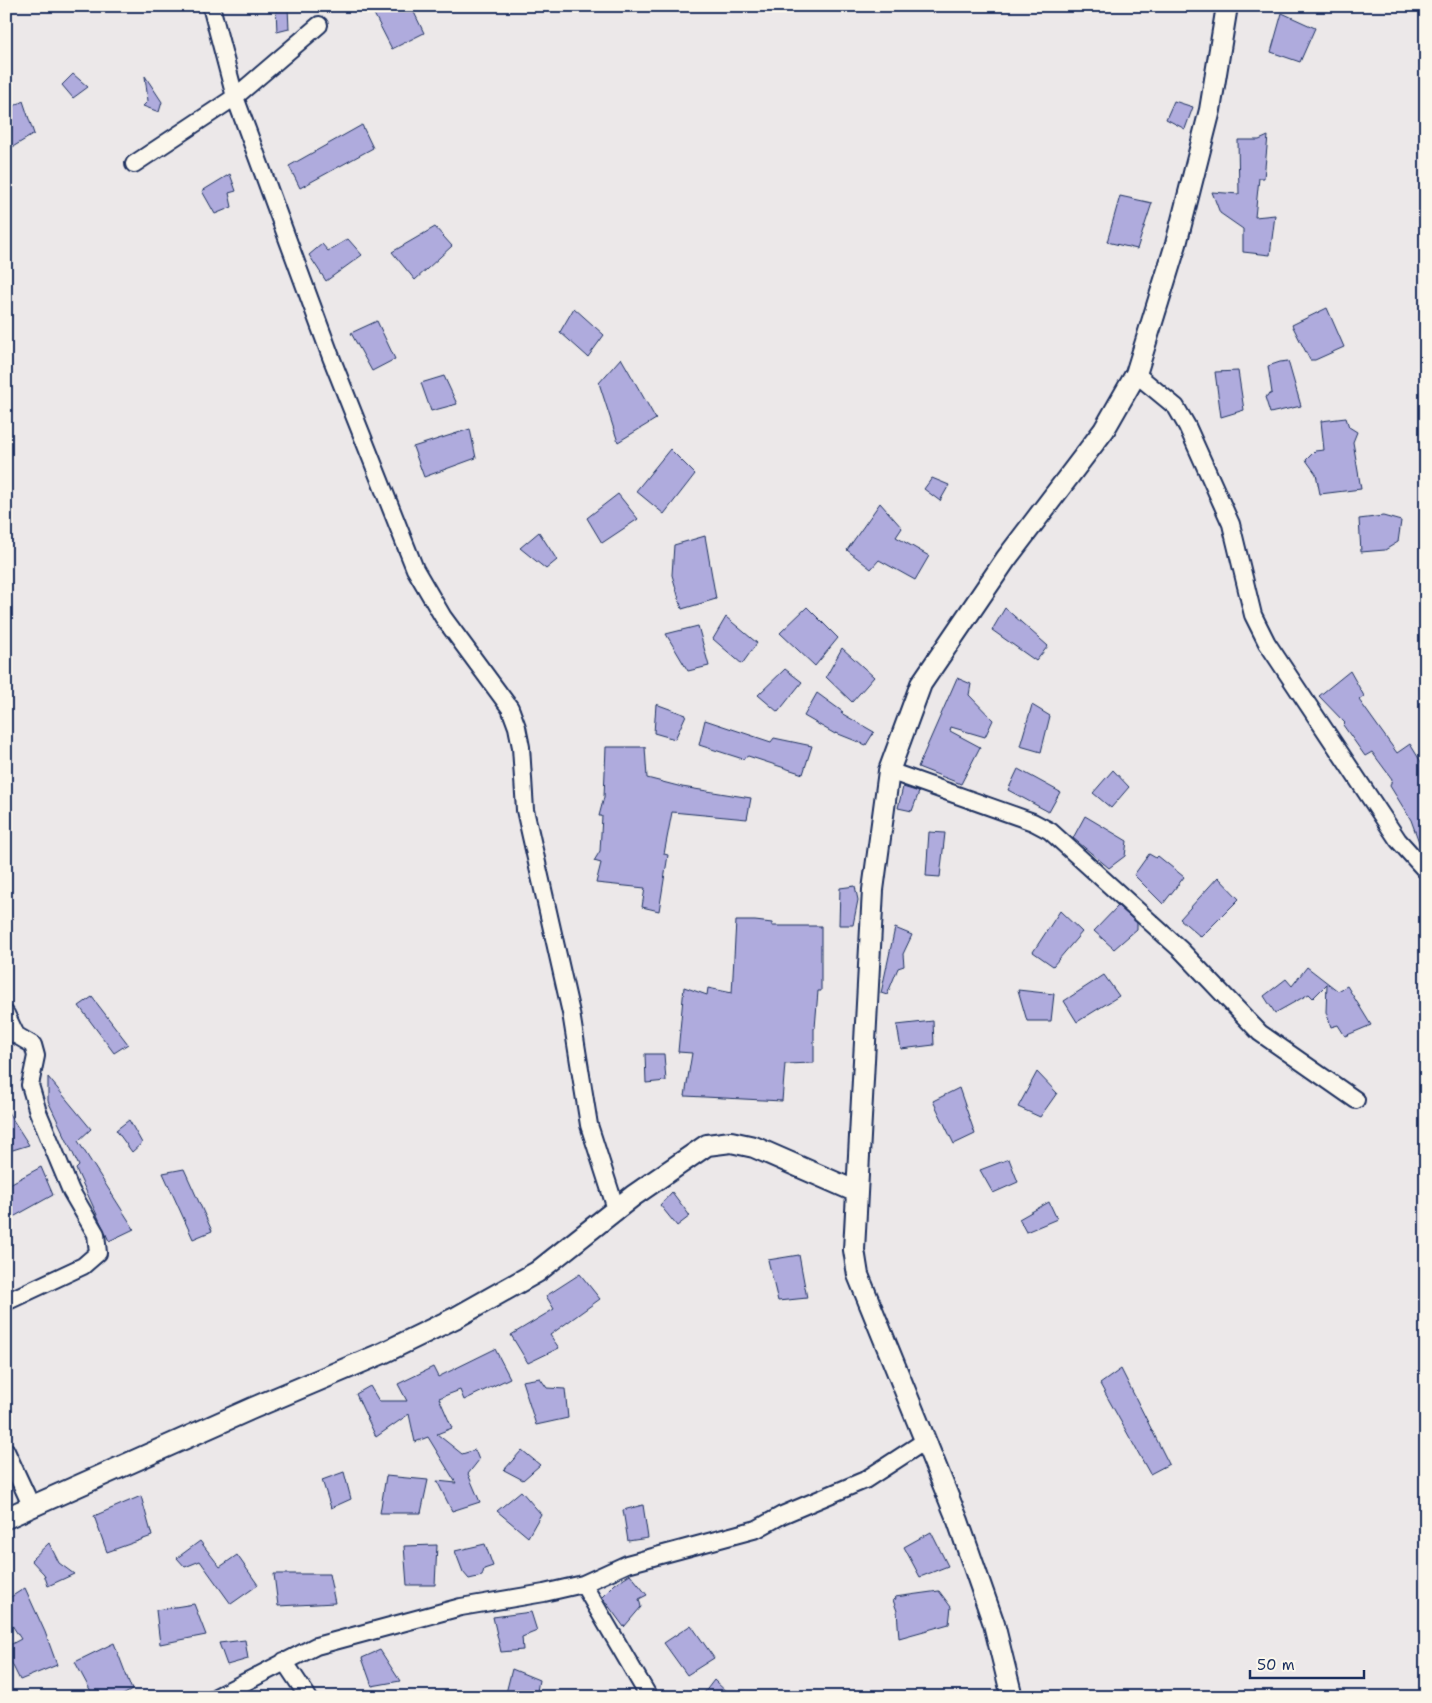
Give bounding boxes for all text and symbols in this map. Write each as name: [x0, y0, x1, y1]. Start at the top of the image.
scale bar: [1250, 1648, 1363, 1680]
text: 50 m: [1257, 1655, 1295, 1675]

